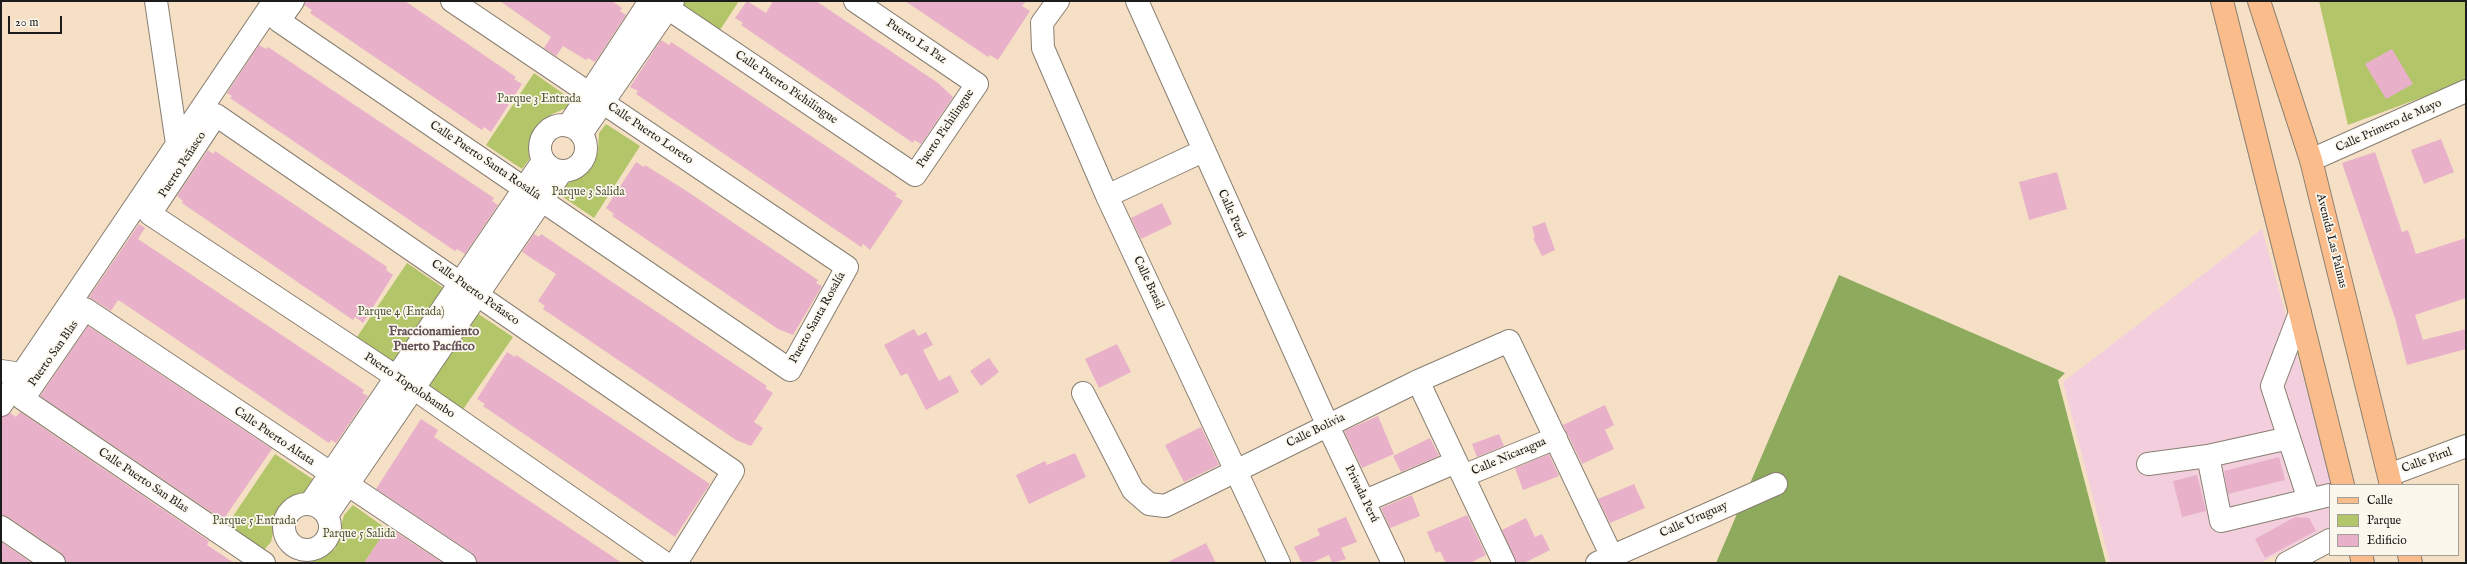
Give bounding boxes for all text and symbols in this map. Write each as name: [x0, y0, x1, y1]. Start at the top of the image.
scale bar: [10, 8, 64, 34]
text: 20 m: [15, 15, 38, 30]
street label: Puerto La Paz: [883, 16, 949, 68]
street label: Calle Puerto Pichilingue: [732, 48, 840, 128]
street label: Puerto Pichilingue: [914, 87, 978, 171]
park label: Parque 3 Entrada: [497, 93, 581, 107]
street label: Calle Primero de Mayo: [2334, 96, 2444, 156]
street label: Calle Puerto Loreto: [604, 100, 696, 168]
street label: Calle Puerto Santa Rosalía: [427, 118, 543, 204]
street label: Puerto Peñasco: [156, 129, 210, 201]
park label: Parque 3 Salida: [551, 186, 625, 200]
street label: Calle Perú: [1214, 188, 1248, 240]
street label: Avenida Las Palmas: [2312, 192, 2350, 290]
street label: Calle Brasil: [1130, 254, 1166, 312]
street label: Calle Puerto Peñasco: [428, 257, 522, 329]
street label: Puerto Santa Rosalía: [787, 270, 849, 366]
park label: Parque 4 (Entada): [358, 306, 444, 320]
street label: Puerto San Blas: [26, 318, 82, 390]
district label: Fraccionamiento Puerto Pacífico: [389, 324, 479, 355]
street label: Puerto Topolobambo: [361, 350, 457, 422]
street label: Calle Puerto Altata: [231, 405, 317, 469]
street label: Calle Bolivia: [1285, 411, 1347, 451]
street label: Calle Nicaragua: [1470, 435, 1548, 479]
street label: Calle Puerto San Blas: [95, 445, 191, 517]
street label: Calle Pirul: [2400, 445, 2454, 477]
street label: Privada Perú: [1341, 463, 1381, 525]
legend: [2329, 484, 2459, 556]
text: Calle: [2367, 493, 2393, 508]
street label: Calle Uruguay: [1658, 499, 1730, 541]
text: Parque: [2367, 513, 2401, 528]
park label: Parque 5 Entrada: [212, 515, 296, 529]
park label: Parque 5 Salida: [322, 528, 396, 542]
text: Edificio: [2367, 533, 2407, 548]

